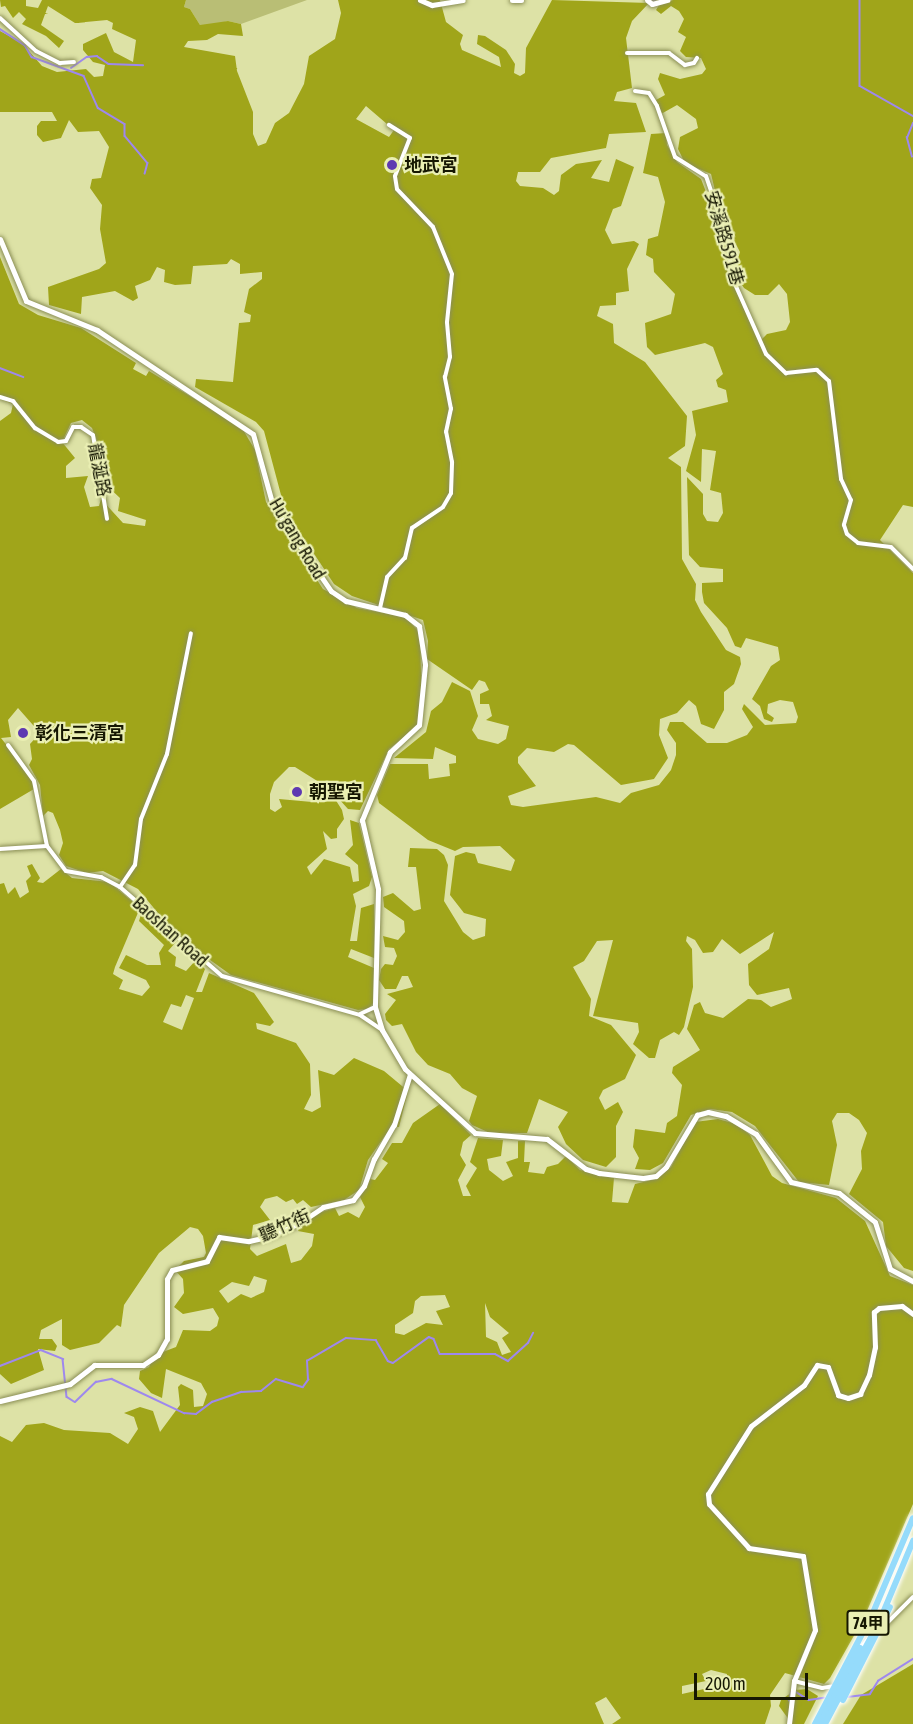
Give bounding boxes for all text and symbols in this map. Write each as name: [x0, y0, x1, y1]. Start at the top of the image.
place label: 地武宮: [404, 154, 458, 176]
marker: 地武宮: [385, 158, 399, 172]
street label: 安溪路591巷: [700, 188, 748, 288]
street label: 龍涎路: [83, 441, 115, 499]
street label: Hu'gang Road: [264, 494, 330, 584]
place label: 彰化三清宮: [35, 722, 125, 744]
marker: 彰化三清宮: [16, 726, 30, 740]
place label: 朝聖宮: [309, 781, 363, 803]
marker: 朝聖宮: [290, 785, 304, 799]
street label: Baoshan Road: [128, 892, 212, 972]
street label: 聽竹街: [256, 1205, 314, 1247]
road number: 74甲: [846, 1610, 890, 1636]
scale bar: [697, 1661, 811, 1699]
text: 200 m: [705, 1673, 746, 1694]

